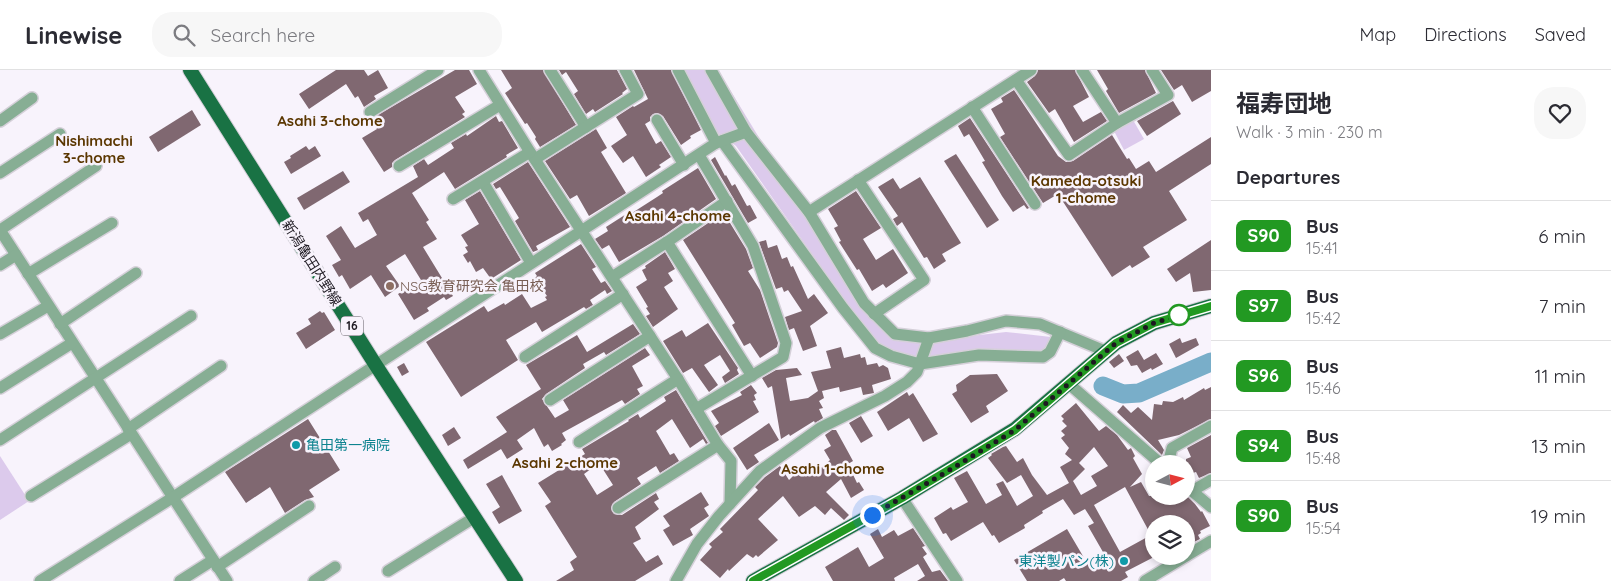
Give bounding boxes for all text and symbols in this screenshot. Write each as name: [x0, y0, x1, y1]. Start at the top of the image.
search box: [152, 12, 502, 57]
text: Linewise: [25, 20, 122, 50]
icon: search: [170, 21, 198, 49]
text: Search here: [210, 23, 315, 47]
text: Map: [1359, 23, 1396, 46]
text: Directions: [1424, 23, 1507, 46]
text: Saved: [1535, 23, 1586, 46]
button: heart: [1534, 87, 1586, 139]
text: 福寿団地: [1236, 88, 1332, 118]
district label: Asahi 3-chome: [277, 111, 383, 130]
text: Walk · 3 min · 230 m: [1236, 122, 1383, 142]
district label: Nishimachi 3-chome: [55, 131, 133, 167]
text: Departures: [1236, 165, 1340, 189]
district label: Kameda-otsuki 1-chome: [1031, 171, 1141, 207]
district label: Asahi 4-chome: [625, 206, 731, 225]
text: Bus: [1306, 214, 1339, 238]
street label: 新潟亀田内野線: [278, 217, 346, 309]
text: S90: [1247, 224, 1280, 247]
text: 6 min: [1538, 224, 1586, 248]
text: 15:41: [1306, 238, 1338, 258]
place label: NSG教育研究会 亀田校: [400, 277, 544, 295]
marker: NSG教育研究会 亀田校: [384, 280, 396, 292]
text: Bus: [1306, 284, 1339, 308]
text: S97: [1248, 294, 1279, 317]
text: 7 min: [1539, 294, 1586, 318]
unlabelled marker: [1168, 304, 1190, 326]
text: 15:42: [1306, 308, 1341, 328]
road number: 16: [341, 317, 363, 336]
text: Bus: [1306, 354, 1339, 378]
text: S96: [1248, 364, 1279, 387]
text: 11 min: [1534, 364, 1586, 388]
text: 15:46: [1306, 378, 1341, 398]
text: Bus: [1306, 424, 1339, 448]
text: S94: [1248, 434, 1279, 457]
text: 13 min: [1531, 434, 1586, 458]
place label: 亀田第一病院: [306, 436, 390, 454]
marker: 亀田第一病院: [290, 439, 302, 451]
text: 15:48: [1306, 448, 1341, 468]
district label: Asahi 2-chome: [512, 453, 618, 472]
north arrow: [1145, 455, 1195, 505]
map controls: [1145, 455, 1195, 565]
district label: Asahi 1-chome: [781, 459, 885, 478]
text: Bus: [1306, 494, 1339, 518]
your location: [860, 503, 885, 528]
text: S90: [1247, 504, 1280, 527]
text: 19 min: [1531, 504, 1586, 528]
button: layers: [1145, 515, 1195, 565]
text: 15:54: [1306, 518, 1341, 538]
place label: 東洋製パン(株): [1019, 552, 1114, 570]
marker: 東洋製パン(株): [1118, 555, 1130, 567]

